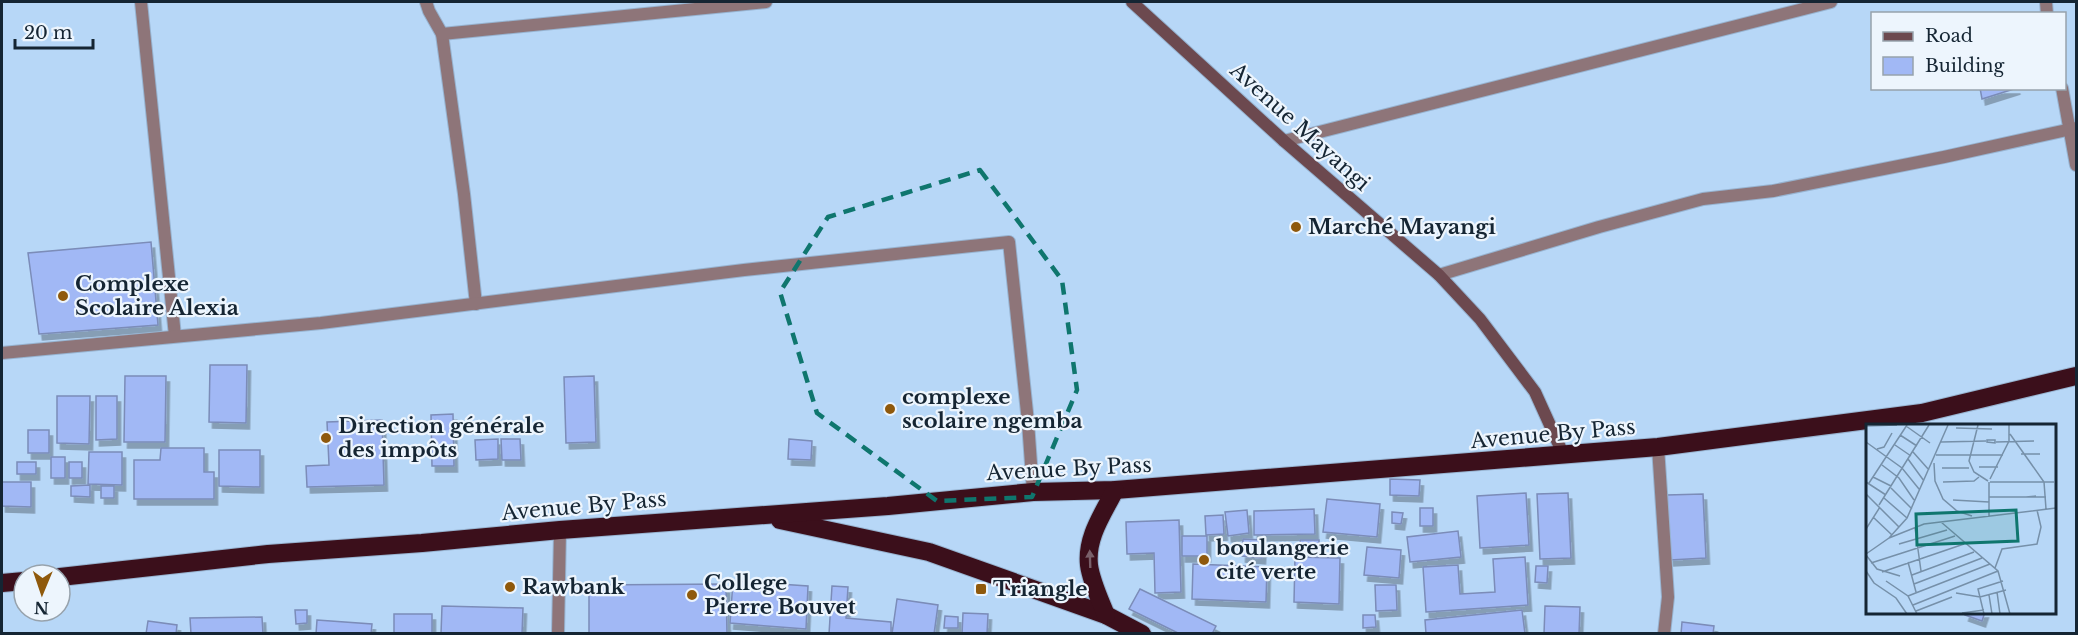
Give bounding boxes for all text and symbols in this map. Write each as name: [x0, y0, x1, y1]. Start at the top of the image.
scale bar: [15, 12, 93, 50]
legend: [1871, 12, 2066, 90]
text: 20 m: [24, 22, 72, 44]
text: Road: [1925, 25, 1973, 47]
text: Building: [1925, 55, 2004, 77]
street label: Avenue Mayangi: [1224, 57, 1375, 197]
place label: Marché Mayangi: [1308, 214, 1496, 240]
marker: Marché Mayangi: [1289, 220, 1303, 234]
place label: Complexe Scolaire Alexia: [75, 271, 239, 321]
marker: Complexe Scolaire Alexia: [56, 289, 70, 303]
place label: complexe scolaire ngemba: [902, 384, 1082, 434]
marker: complexe scolaire ngemba: [883, 402, 897, 416]
place label: Direction générale des impôts: [338, 413, 544, 463]
street label: Avenue By Pass: [1469, 414, 1636, 454]
inset map: [1866, 424, 2057, 614]
marker: Direction générale des impôts: [319, 431, 333, 445]
street label: Avenue By Pass: [985, 452, 1152, 486]
street label: Avenue By Pass: [500, 486, 667, 526]
place label: boulangerie cité verte: [1215, 535, 1349, 585]
one-way arrow: [1085, 550, 1094, 569]
marker: boulangerie cité verte: [1197, 553, 1211, 567]
north arrow: [12, 563, 72, 623]
place label: College Pierre Bouvet: [704, 570, 856, 620]
place label: Rawbank: [522, 574, 626, 600]
place label: Triangle: [993, 576, 1088, 602]
marker: Rawbank: [503, 580, 517, 594]
marker: Triangle: [974, 582, 988, 596]
marker: College Pierre Bouvet: [685, 588, 699, 602]
text: N: [34, 598, 49, 618]

